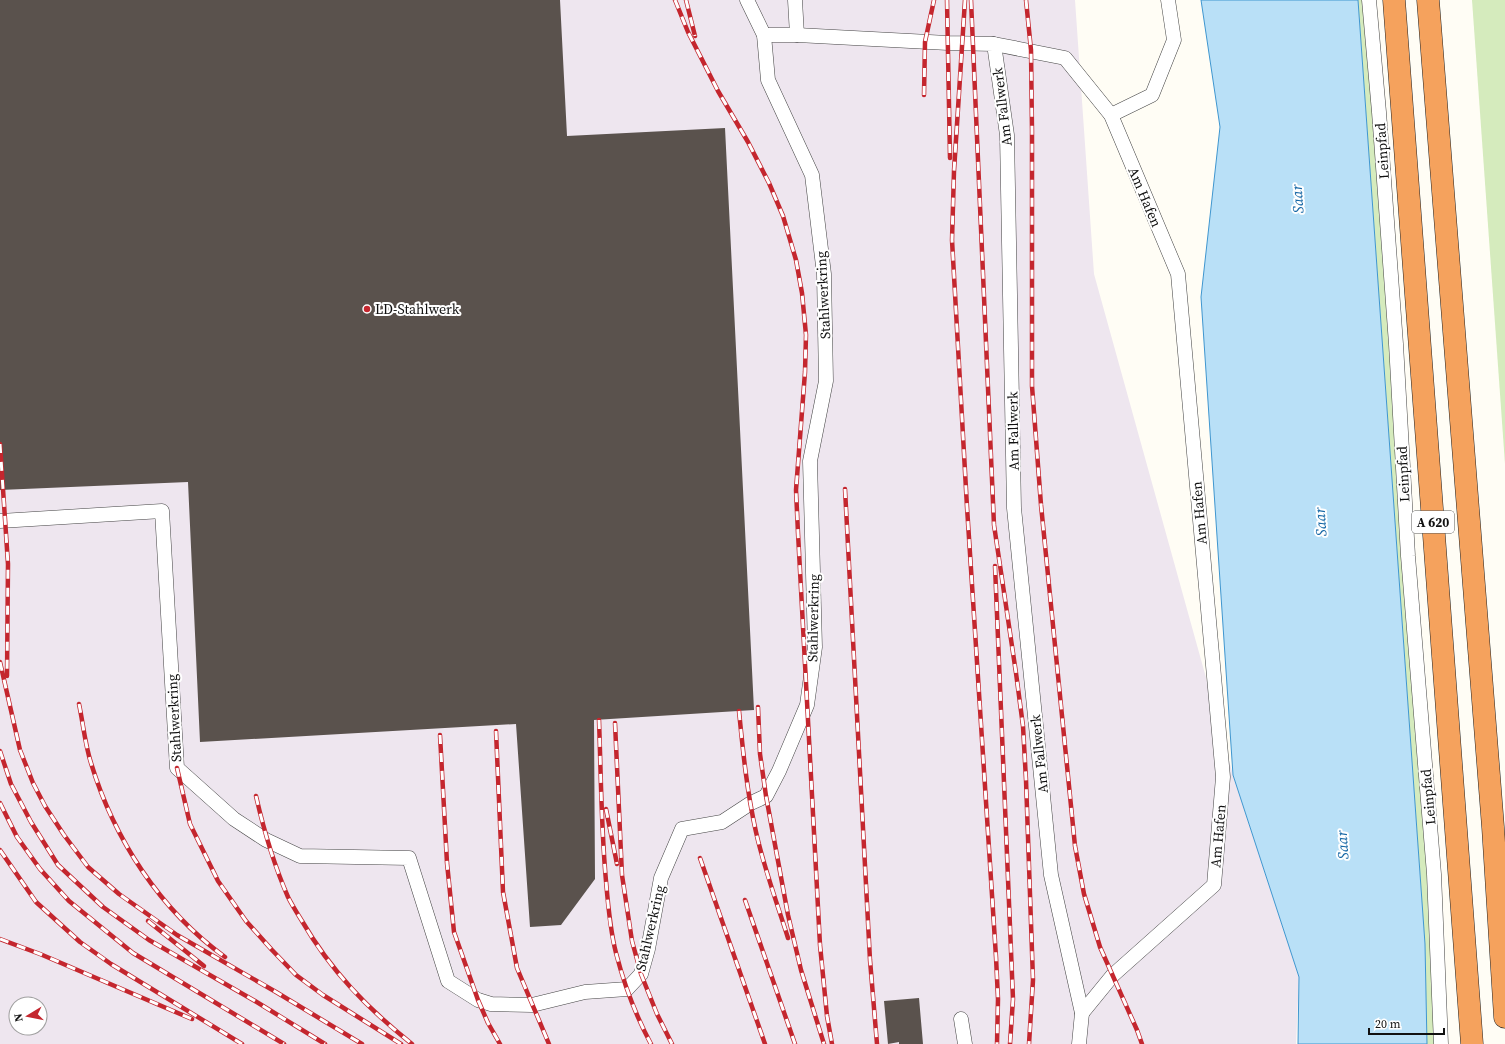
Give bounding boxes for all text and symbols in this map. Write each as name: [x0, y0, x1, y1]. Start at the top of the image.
street label: Am Fallwerk: [987, 66, 1017, 147]
street label: Leinpfad: [1370, 122, 1394, 180]
street label: Am Hafen: [1123, 164, 1167, 231]
water label: Saar: [1285, 183, 1308, 214]
street label: Stahlwerkring: [811, 251, 835, 339]
place label: LD-Stahlwerk: [375, 299, 460, 319]
marker: LD-Stahlwerk: [362, 304, 372, 314]
street label: Am Fallwerk: [1002, 391, 1024, 471]
street label: Leinpfad: [1392, 445, 1414, 503]
street label: Am Hafen: [1186, 480, 1212, 545]
water label: Saar: [1308, 506, 1331, 537]
road number: A 620: [1412, 511, 1454, 533]
street label: Stahlwerkring: [802, 574, 824, 662]
street label: Stahlwerkring: [162, 674, 186, 762]
street label: Am Fallwerk: [1025, 713, 1053, 794]
street label: Leinpfad: [1416, 768, 1440, 826]
street label: Am Hafen: [1205, 803, 1231, 868]
water label: Saar: [1330, 829, 1353, 860]
street label: Stahlwerkring: [630, 883, 670, 973]
north arrow: [8, 996, 48, 1036]
scale bar: [1369, 1010, 1444, 1036]
text: N: [11, 1012, 27, 1023]
text: 20 m: [1375, 1016, 1401, 1032]

